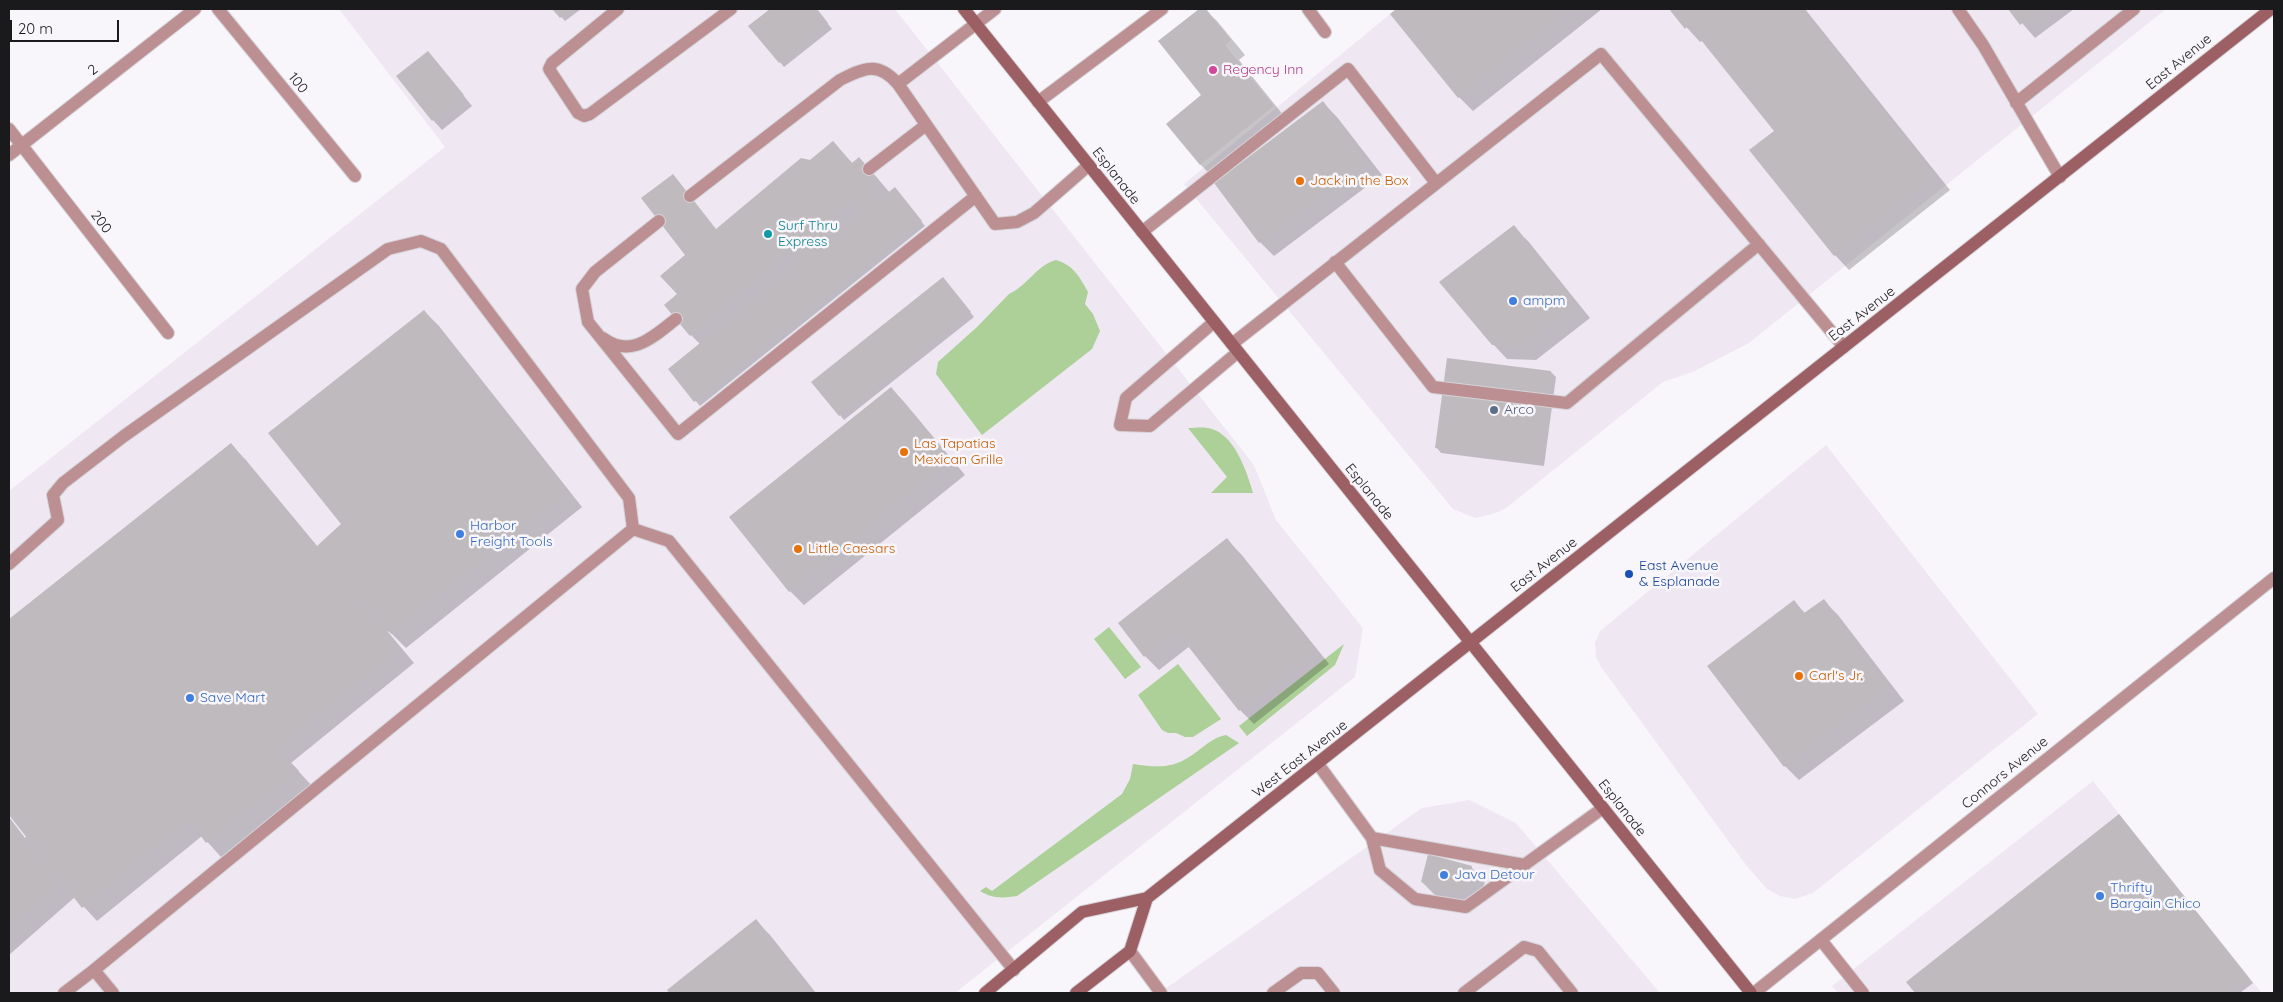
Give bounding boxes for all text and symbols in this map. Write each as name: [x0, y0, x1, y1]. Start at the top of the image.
scale bar: [12, 10, 121, 42]
text: 20 m: [18, 19, 53, 38]
street label: East Avenue: [2143, 30, 2215, 94]
street label: 2: [85, 61, 101, 79]
place label: Regency Inn: [1223, 62, 1303, 78]
marker: Regency Inn: [1207, 64, 1219, 76]
street label: 100: [285, 69, 311, 97]
street label: Esplanade: [1089, 144, 1143, 208]
place label: Jack in the Box: [1310, 173, 1409, 189]
marker: Jack in the Box: [1294, 175, 1306, 187]
street label: 200: [87, 207, 115, 237]
place label: Surf Thru Express: [778, 218, 838, 250]
marker: Surf Thru Express: [762, 228, 774, 240]
street label: East Avenue: [1826, 283, 1898, 345]
place label: ampm: [1523, 293, 1566, 309]
marker: ampm: [1507, 295, 1519, 307]
place label: Arco: [1504, 402, 1534, 418]
marker: Arco: [1488, 404, 1500, 416]
place label: Las Tapatias Mexican Grille: [914, 436, 1003, 468]
marker: Las Tapatias Mexican Grille: [898, 446, 910, 458]
street label: Esplanade: [1341, 460, 1397, 524]
place label: Harbor Freight Tools: [470, 518, 553, 550]
marker: Harbor Freight Tools: [454, 528, 466, 540]
street label: East Avenue: [1508, 534, 1580, 596]
place label: Little Caesars: [808, 541, 895, 557]
marker: Little Caesars: [792, 543, 804, 555]
place label: East Avenue & Esplanade: [1639, 558, 1720, 590]
marker: East Avenue & Esplanade: [1623, 568, 1635, 580]
place label: Carl's Jr.: [1809, 668, 1863, 684]
marker: Carl's Jr.: [1793, 670, 1805, 682]
place label: Save Mart: [200, 690, 265, 706]
marker: Save Mart: [184, 692, 196, 704]
street label: West East Avenue: [1249, 717, 1351, 801]
street label: Connors Avenue: [1959, 733, 2051, 813]
street label: Esplanade: [1595, 776, 1649, 840]
place label: Java Detour: [1454, 867, 1535, 883]
marker: Java Detour: [1438, 869, 1450, 881]
place label: Thrifty Bargain Chico: [2110, 880, 2201, 912]
marker: Thrifty Bargain Chico: [2094, 890, 2106, 902]

